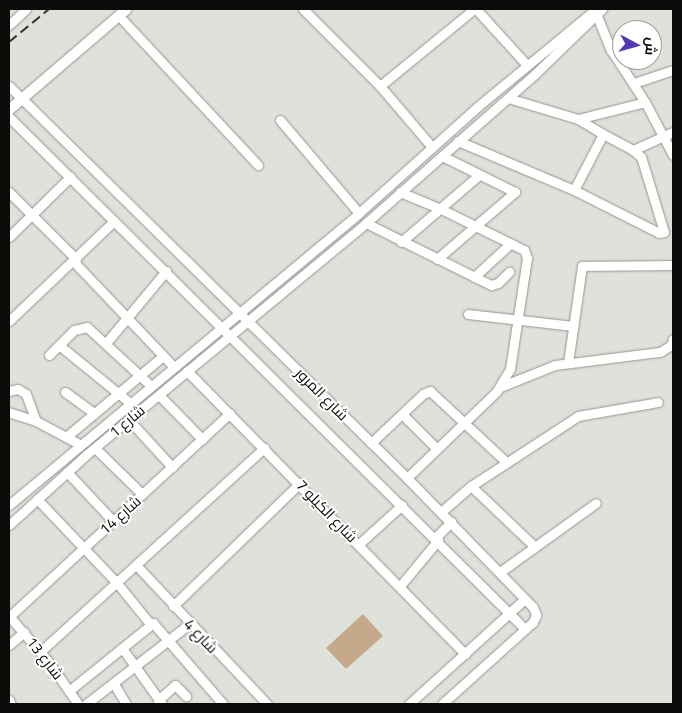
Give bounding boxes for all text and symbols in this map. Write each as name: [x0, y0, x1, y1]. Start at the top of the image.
north arrow: [612, 20, 662, 70]
text: ش: [637, 36, 665, 57]
street label: شارع المرور: [292, 364, 352, 424]
street label: شارع 1: [106, 401, 148, 441]
street label: شارع الكيلو 7: [293, 476, 361, 546]
street label: شارع 14: [96, 492, 144, 538]
street label: شارع 4: [180, 615, 222, 657]
street label: شارع 13: [23, 633, 67, 683]

